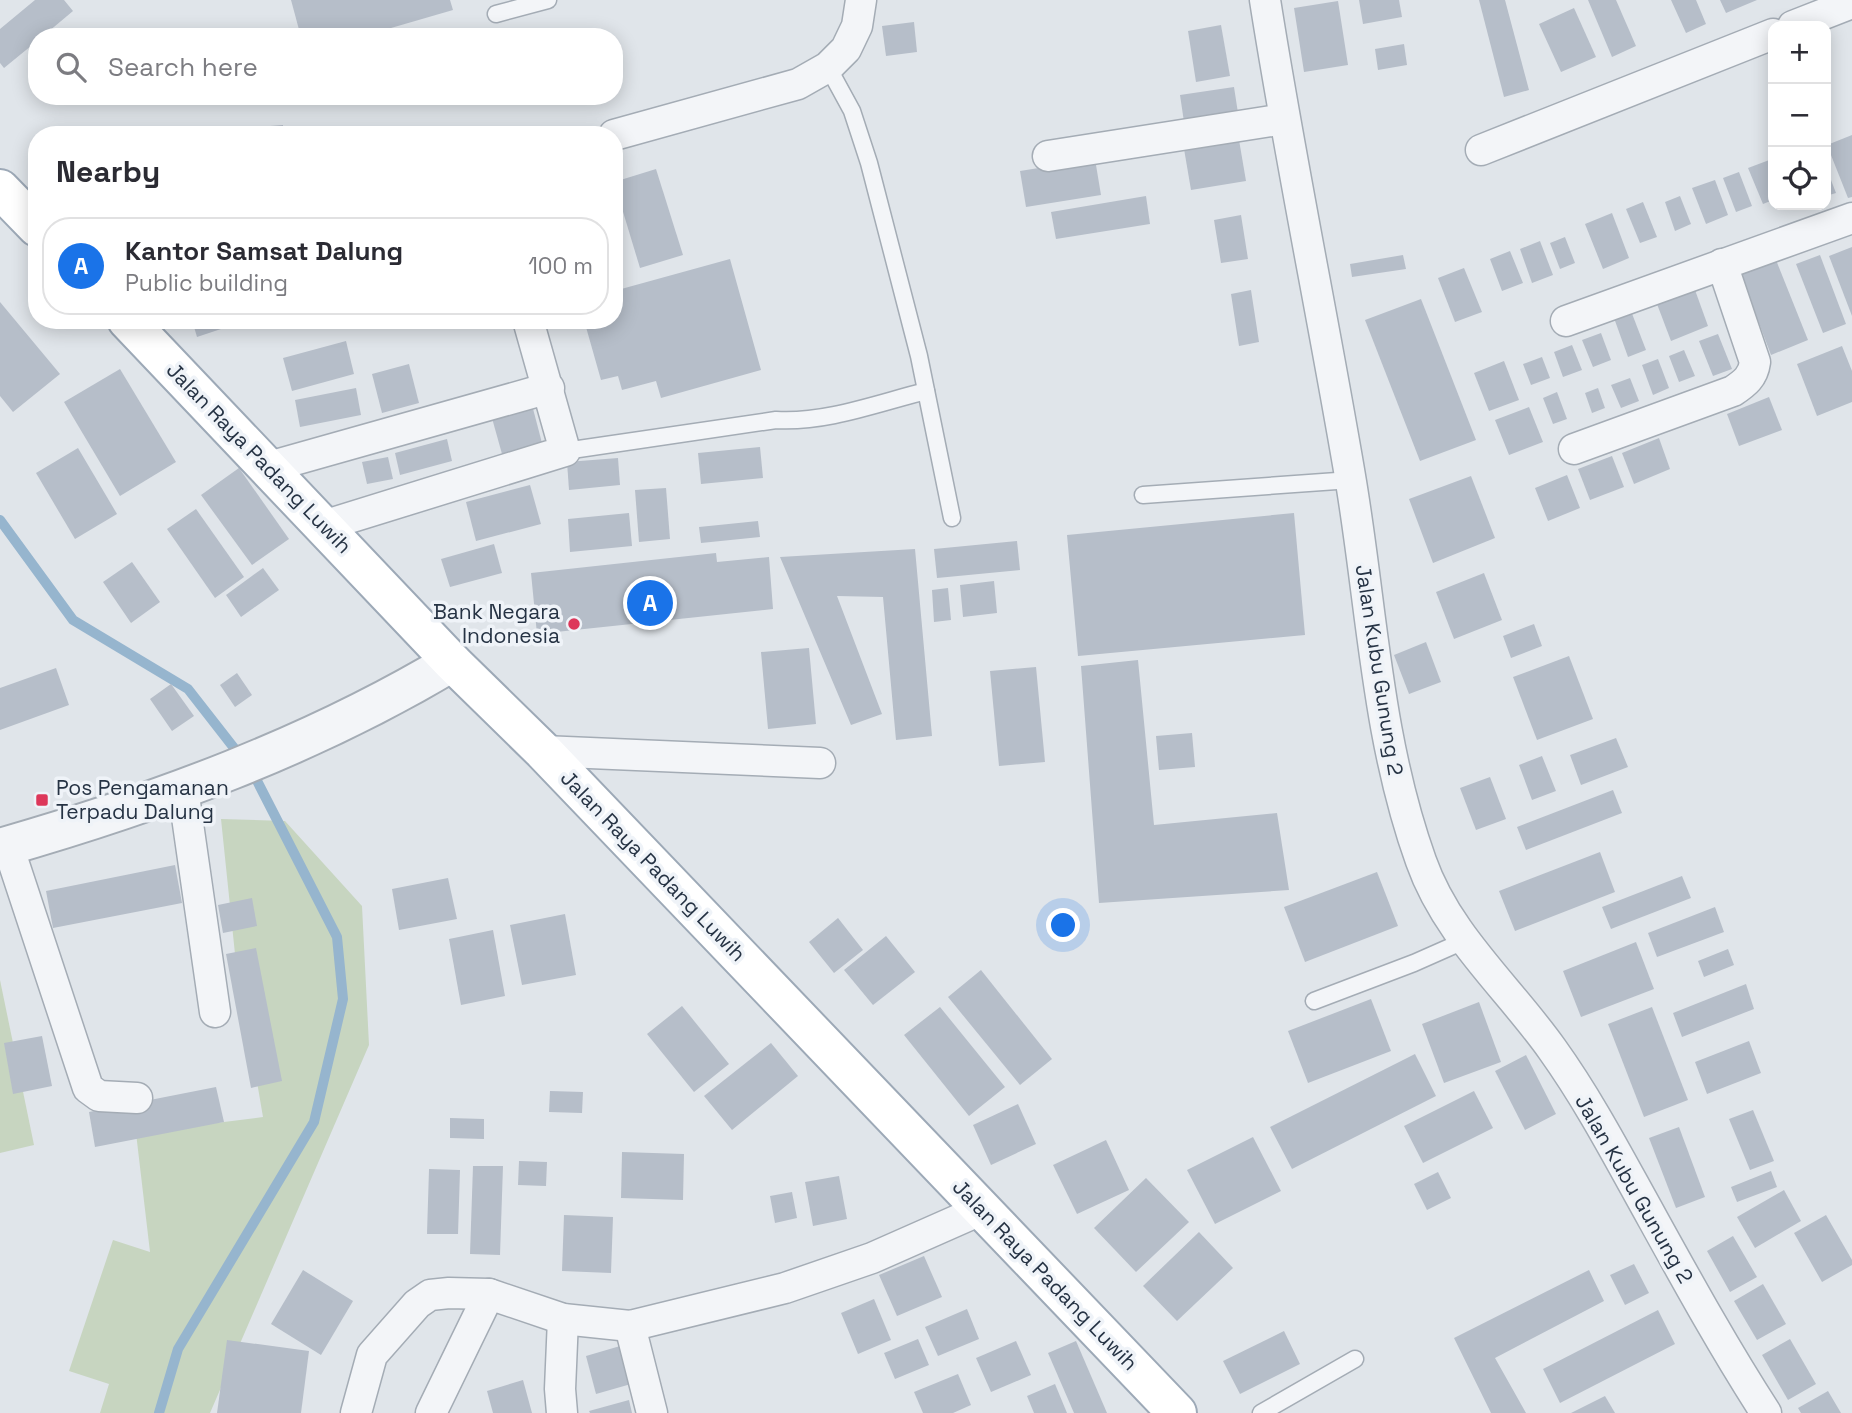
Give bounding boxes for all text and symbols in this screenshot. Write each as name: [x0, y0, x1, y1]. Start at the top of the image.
map controls: [1768, 21, 1831, 210]
button: +: [1768, 21, 1831, 84]
search box: [28, 28, 623, 105]
icon: search: [52, 48, 90, 86]
text: Search here: [108, 50, 258, 84]
button: −: [1768, 84, 1831, 147]
button: locate: [1768, 147, 1831, 210]
text: Nearby: [56, 152, 160, 191]
text: Kantor Samsat Dalung: [125, 234, 403, 268]
text: A: [74, 251, 88, 281]
text: 100 m: [528, 251, 593, 281]
text: Public building: [125, 268, 288, 298]
street label: Jalan Raya Padang Luwih: [161, 356, 358, 559]
street label: Jalan Kubu Gunung 2: [1349, 562, 1410, 777]
pin: A: [627, 577, 673, 629]
place label: Bank Negara Indonesia: [433, 598, 560, 649]
marker: Bank Negara Indonesia: [566, 616, 582, 632]
street label: Jalan Raya Padang Luwih: [555, 764, 752, 967]
place label: Pos Pengamanan Terpadu Dalung: [56, 774, 229, 825]
marker: Pos Pengamanan Terpadu Dalung: [34, 792, 50, 808]
your location: [1046, 908, 1080, 942]
street label: Jalan Kubu Gunung 2: [1569, 1090, 1699, 1288]
street label: Jalan Raya Padang Luwih: [947, 1173, 1144, 1376]

